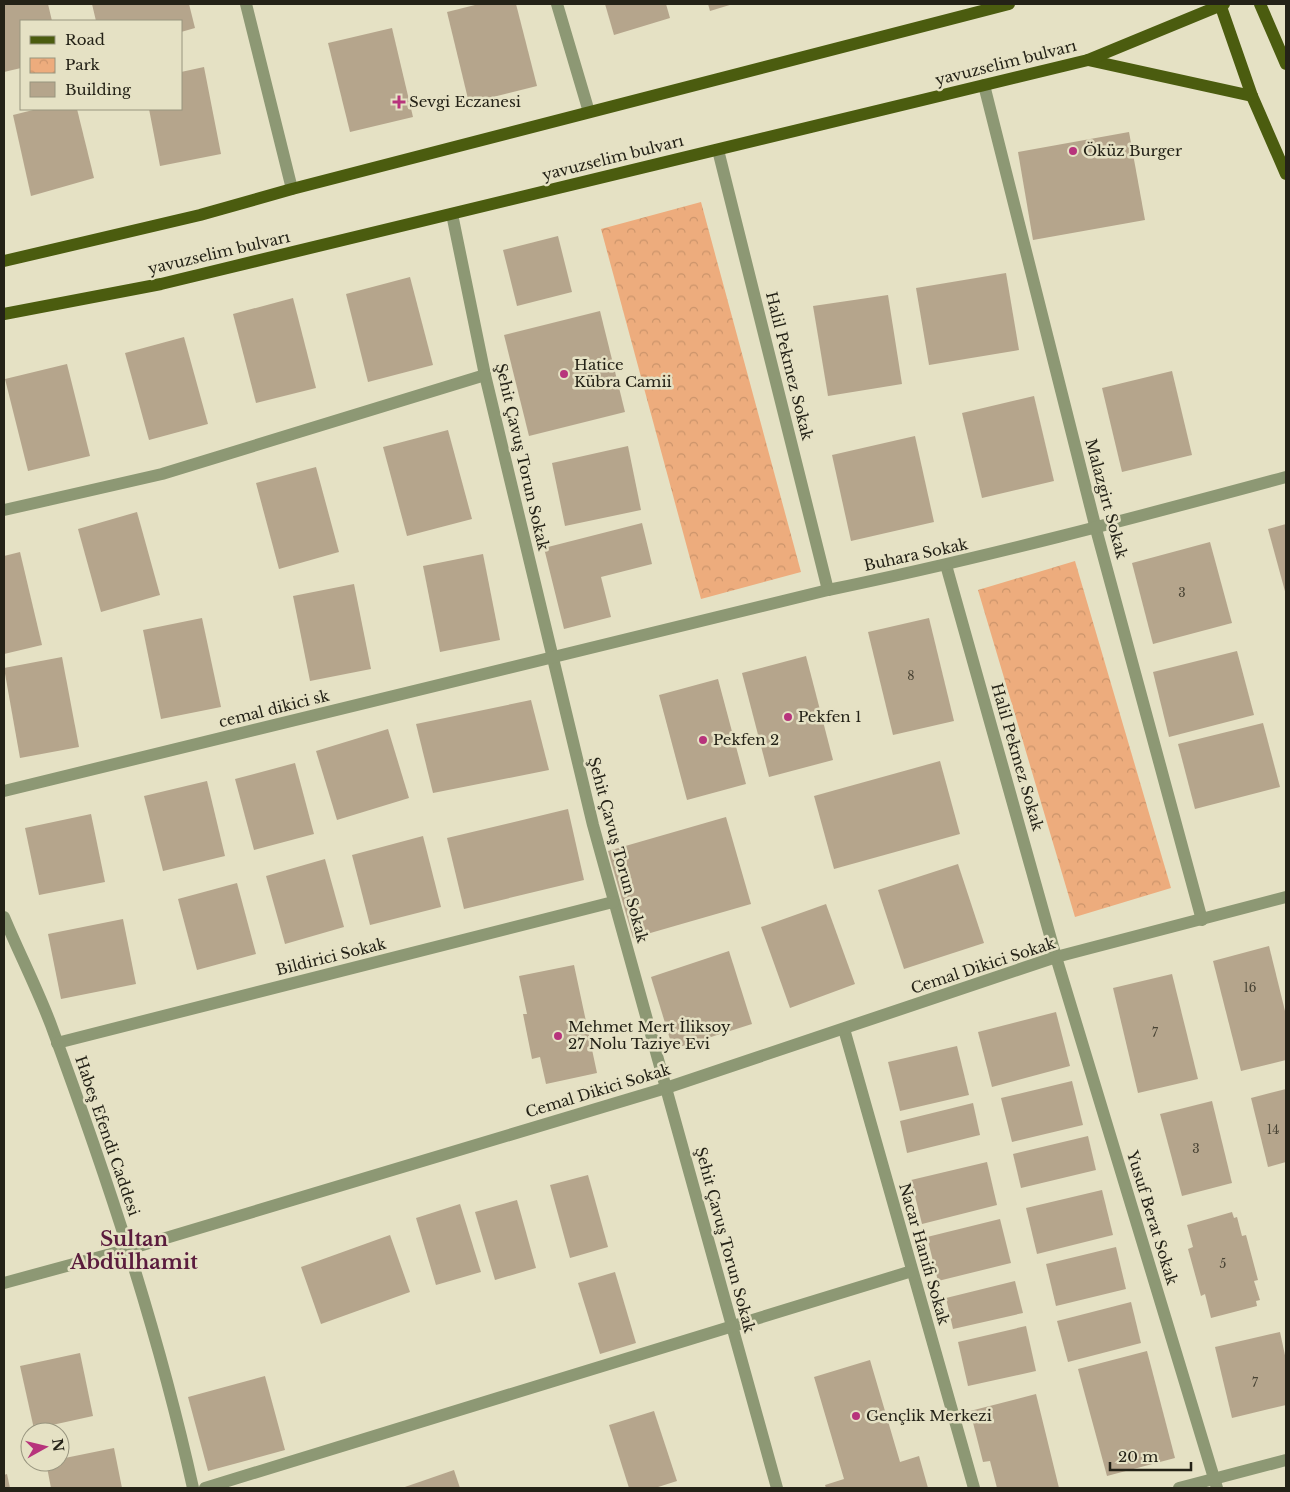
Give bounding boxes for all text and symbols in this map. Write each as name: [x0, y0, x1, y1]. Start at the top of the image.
legend: [20, 20, 182, 110]
text: Road: [65, 30, 105, 49]
street label: yavuzselim bulvarı: [933, 36, 1079, 89]
text: Park: [65, 55, 101, 74]
text: Building: [65, 80, 132, 99]
place label: Sevgi Eczanesi: [409, 92, 521, 111]
marker: Sevgi Eczanesi: [393, 96, 405, 108]
street label: yavuzselim bulvarı: [540, 131, 686, 184]
place label: Öküz Burger: [1083, 141, 1183, 160]
marker: Öküz Burger: [1067, 145, 1079, 157]
street label: yavuzselim bulvarı: [146, 227, 292, 278]
street label: Halil Pekmez Sokak: [762, 290, 817, 443]
place label: Hatice Kübra Camii: [574, 355, 672, 391]
street label: Şehit Çavuş Torun Sokak: [492, 361, 553, 553]
marker: Hatice Kübra Camii: [558, 368, 570, 380]
street label: Malazgirt Sokak: [1081, 437, 1132, 562]
street label: Buhara Sokak: [862, 534, 970, 575]
house number: 3: [1178, 585, 1186, 600]
house number: 8: [907, 668, 915, 683]
street label: Halil Pekmez Sokak: [987, 681, 1048, 834]
street label: cemal dikici sk: [217, 685, 332, 731]
place label: Pekfen 1: [798, 707, 862, 726]
marker: Pekfen 1: [782, 711, 794, 723]
place label: Pekfen 2: [713, 730, 779, 749]
marker: Pekfen 2: [697, 734, 709, 746]
street label: Şehit Çavuş Torun Sokak: [584, 755, 653, 946]
street label: Bildirici Sokak: [274, 933, 389, 979]
street label: Cemal Dikici Sokak: [908, 933, 1058, 998]
house number: 16: [1243, 980, 1257, 995]
place label: Mehmet Mert İliksoy 27 Nolu Taziye Evi: [568, 1017, 731, 1053]
house number: 7: [1152, 1025, 1159, 1040]
marker: Mehmet Mert İliksoy 27 Nolu Taziye Evi: [552, 1030, 564, 1042]
street label: Habeş Efendi Caddesi: [71, 1053, 144, 1218]
street label: Cemal Dikici Sokak: [523, 1059, 673, 1122]
house number: 14: [1267, 1122, 1279, 1137]
house number: 3: [1192, 1141, 1200, 1156]
street label: Şehit Çavuş Torun Sokak: [691, 1145, 760, 1336]
street label: Yusuf Berat Sokak: [1123, 1147, 1182, 1288]
street label: Nacar Hanifi Sokak: [895, 1181, 954, 1328]
district label: Sultan Abdülhamit: [69, 1227, 198, 1274]
house number: 5: [1220, 1256, 1227, 1271]
house number: 7: [1252, 1375, 1259, 1390]
place label: Gençlik Merkezi: [866, 1406, 992, 1425]
marker: Gençlik Merkezi: [850, 1410, 862, 1422]
north arrow: [20, 1422, 70, 1472]
text: N: [48, 1437, 68, 1453]
scale bar: [1110, 1440, 1191, 1472]
text: 20 m: [1118, 1447, 1158, 1466]

